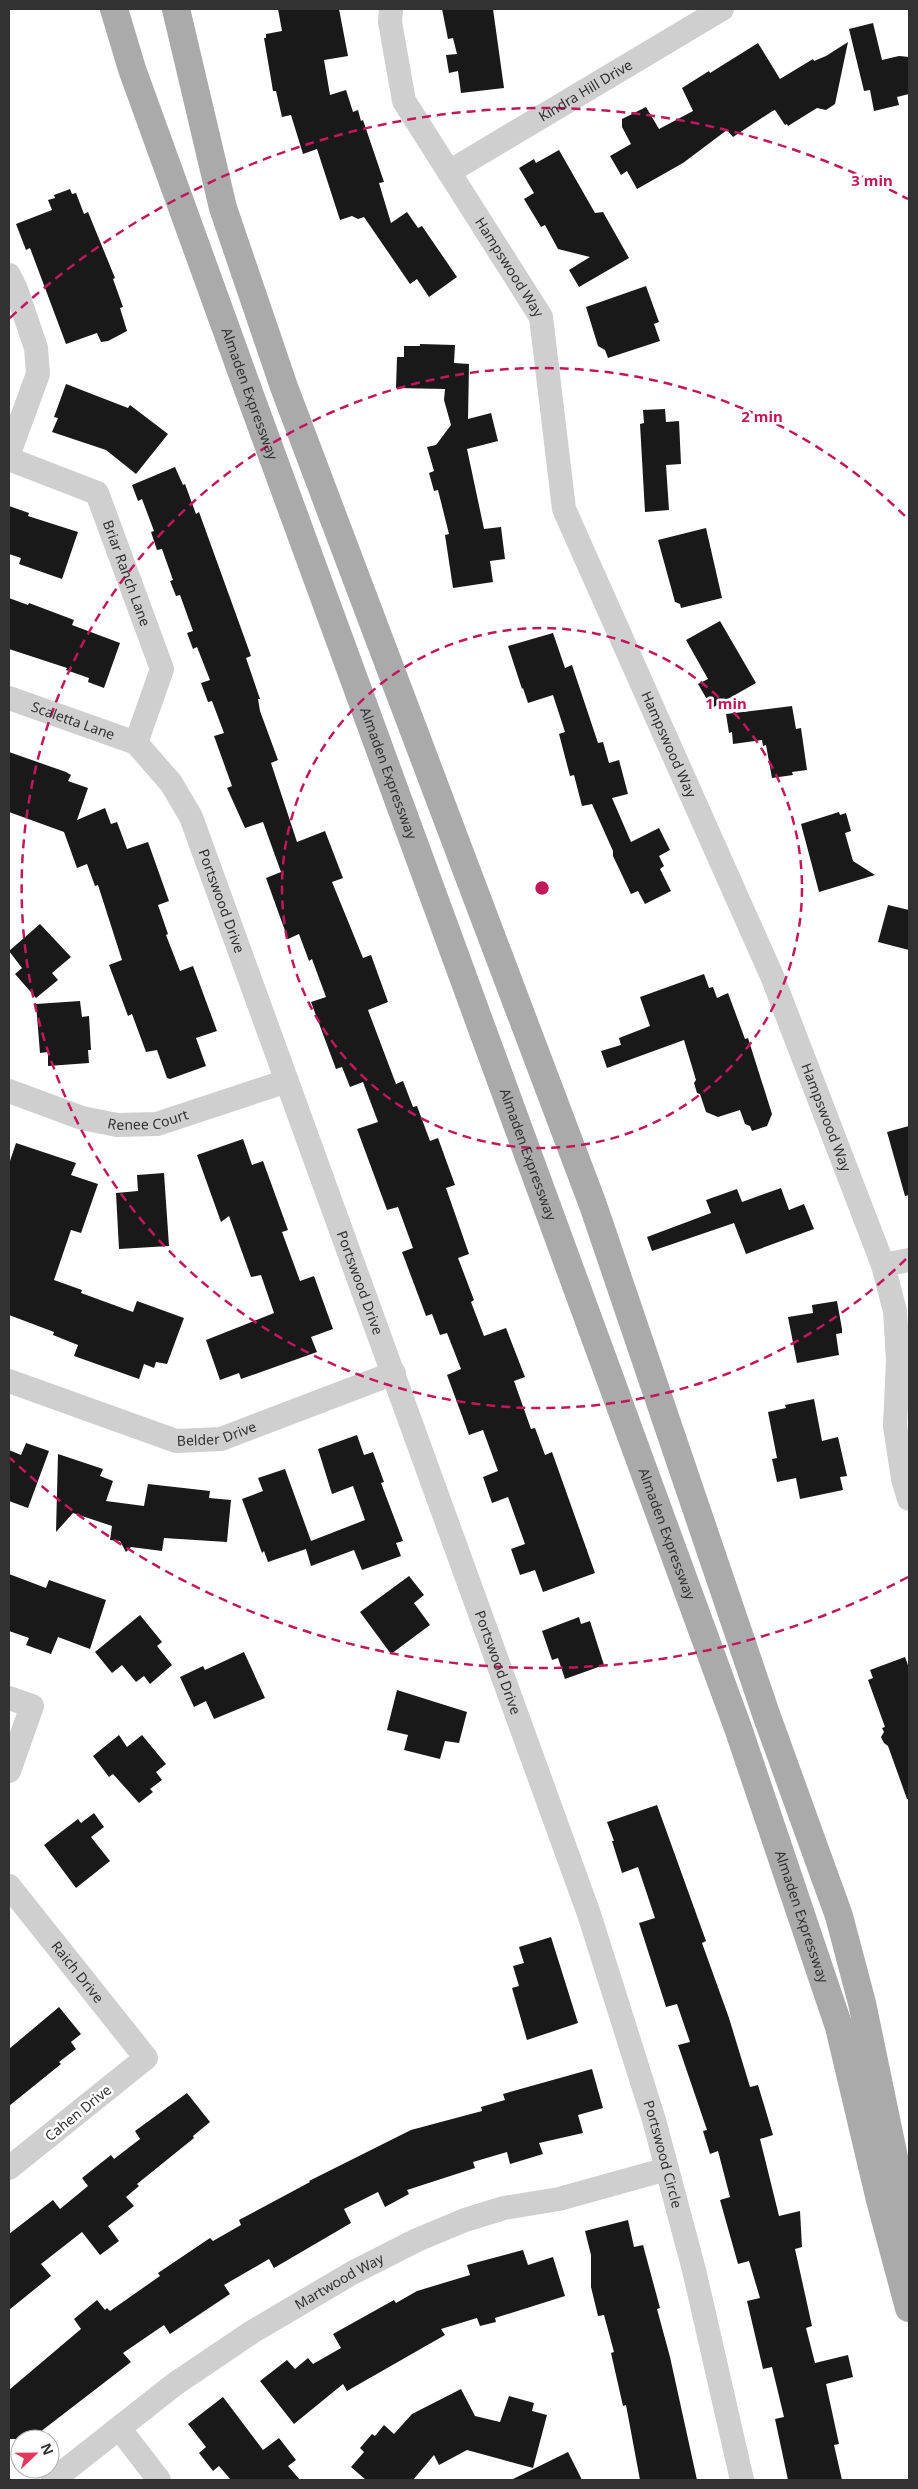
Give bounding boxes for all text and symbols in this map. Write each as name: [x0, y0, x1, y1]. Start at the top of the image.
street label: Kindra Hill Drive: [535, 55, 636, 125]
text: 3 min: [851, 170, 893, 190]
street label: Hampswood Way: [471, 213, 549, 321]
street label: Almaden Expressway: [217, 325, 283, 463]
text: 2 min: [741, 406, 783, 426]
street label: Briar Ranch Lane: [99, 517, 155, 629]
street label: Hampswood Way: [637, 688, 702, 801]
text: 1 min: [705, 693, 747, 713]
street label: Scaletta Lane: [29, 697, 118, 744]
street label: Almaden Expressway: [356, 704, 422, 842]
street label: Portswood Drive: [194, 846, 250, 956]
centre of rings: [533, 879, 551, 897]
street label: Hampswood Way: [797, 1060, 856, 1175]
street label: Almaden Expressway: [496, 1086, 562, 1224]
street label: Renee Court: [106, 1104, 190, 1134]
street label: Portswood Drive: [333, 1228, 388, 1337]
street label: Belder Drive: [176, 1416, 259, 1450]
street label: Almaden Expressway: [635, 1465, 700, 1603]
street label: Portswood Drive: [471, 1608, 526, 1717]
street label: Almaden Expressway: [771, 1848, 834, 1986]
street label: Raich Drive: [47, 1937, 108, 2007]
street label: Cahen Drive: [41, 2080, 115, 2145]
street label: Portswood Circle: [639, 2098, 687, 2210]
street label: Martwood Way: [291, 2248, 388, 2314]
north arrow: [10, 2429, 60, 2479]
text: N: [37, 2440, 58, 2458]

